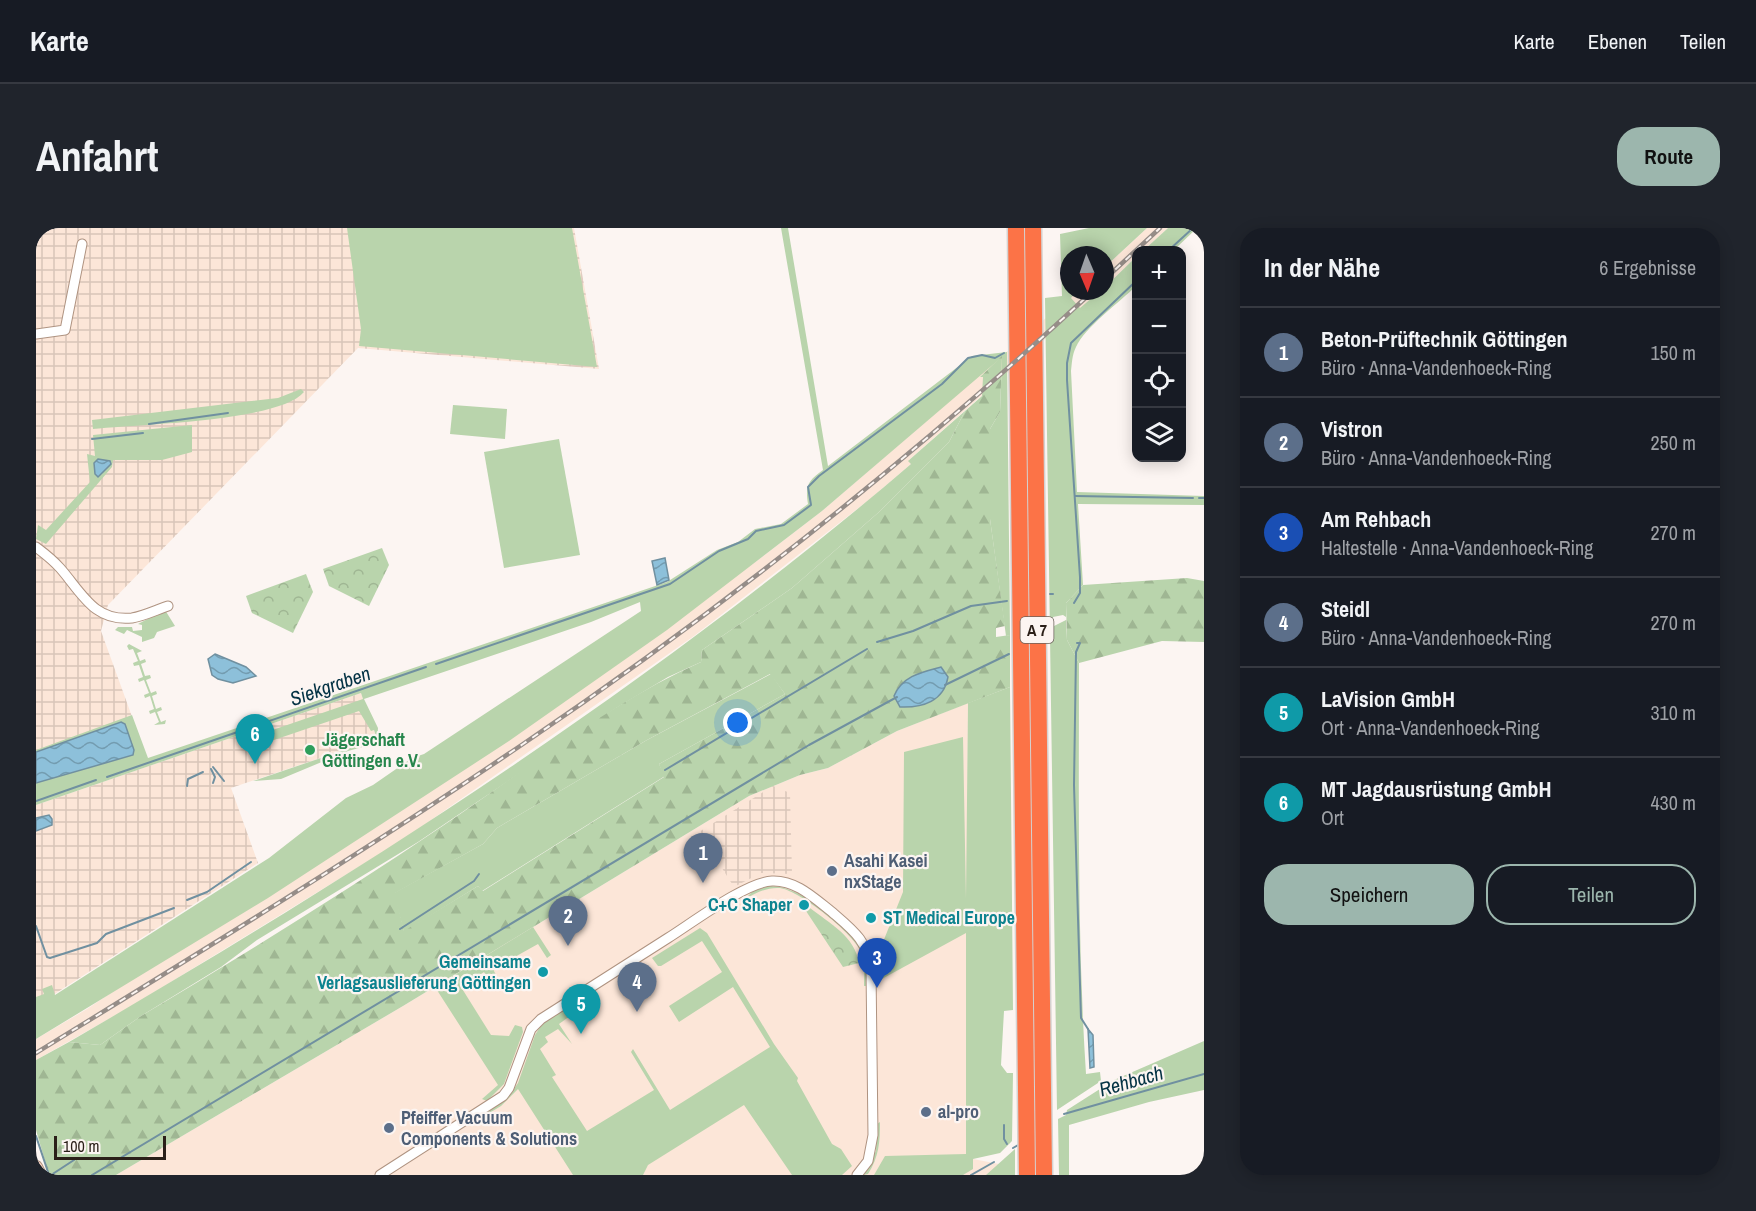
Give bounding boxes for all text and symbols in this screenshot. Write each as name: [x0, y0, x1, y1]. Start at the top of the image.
text: Karte: [30, 22, 89, 60]
text: Karte: [1514, 27, 1555, 56]
text: Ebenen: [1588, 27, 1647, 56]
text: Teilen: [1680, 27, 1726, 56]
button: Route: [1617, 127, 1720, 186]
text: Anfahrt: [36, 128, 158, 184]
north arrow: [1060, 246, 1114, 300]
map controls: [1132, 246, 1186, 462]
button: +: [1132, 246, 1186, 300]
text: In der Nähe: [1264, 250, 1380, 285]
text: 6 Ergebnisse: [1599, 254, 1696, 281]
button: −: [1132, 300, 1186, 354]
text: Beton-Prüftechnik Göttingen: [1321, 324, 1568, 354]
text: 1: [1279, 339, 1288, 366]
text: 150 m: [1650, 339, 1696, 366]
button: locate: [1132, 354, 1186, 408]
text: Büro · Anna-Vandenhoeck-Ring: [1321, 354, 1551, 381]
button: layers: [1132, 408, 1186, 462]
text: Vistron: [1321, 414, 1383, 444]
text: 2: [1279, 429, 1288, 456]
text: 250 m: [1650, 429, 1696, 456]
text: Büro · Anna-Vandenhoeck-Ring: [1321, 444, 1551, 471]
text: Am Rehbach: [1321, 504, 1431, 534]
text: 3: [1279, 519, 1288, 546]
text: 270 m: [1650, 519, 1696, 546]
text: Haltestelle · Anna-Vandenhoeck-Ring: [1321, 534, 1593, 561]
text: Steidl: [1321, 594, 1370, 624]
text: 4: [1279, 609, 1288, 636]
text: 270 m: [1650, 609, 1696, 636]
road number: A 7: [1020, 617, 1054, 643]
text: Büro · Anna-Vandenhoeck-Ring: [1321, 624, 1551, 651]
water label: Siekgraben: [286, 659, 374, 712]
text: LaVision GmbH: [1321, 684, 1455, 714]
text: 5: [1279, 699, 1288, 726]
text: 310 m: [1650, 699, 1696, 726]
your location: [723, 708, 752, 737]
pin: 6: [236, 714, 274, 764]
text: Ort · Anna-Vandenhoeck-Ring: [1321, 714, 1540, 741]
place label: Jägerschaft Göttingen e.V.: [322, 727, 421, 773]
marker: Jägerschaft Göttingen e.V.: [303, 743, 317, 757]
text: MT Jagdausrüstung GmbH: [1321, 774, 1552, 804]
text: 6: [1279, 789, 1288, 816]
text: 430 m: [1650, 789, 1696, 816]
text: Ort: [1321, 804, 1344, 831]
pin: 1: [684, 834, 722, 883]
place label: Asahi Kasei nxStage: [844, 848, 928, 894]
marker: Asahi Kasei nxStage: [825, 864, 839, 878]
button: Speichern: [1264, 864, 1474, 925]
button: Teilen: [1486, 864, 1696, 925]
place label: C+C Shaper: [708, 892, 792, 917]
pin: 2: [548, 896, 588, 946]
marker: C+C Shaper: [797, 898, 811, 912]
place label: ST Medical Europe: [883, 905, 1015, 930]
marker: ST Medical Europe: [864, 911, 878, 925]
pin: 3: [858, 938, 896, 988]
place label: Gemeinsame Verlagsauslieferung Göttingen: [317, 949, 531, 995]
pin: 4: [618, 962, 656, 1012]
marker: Gemeinsame Verlagsauslieferung Göttingen: [536, 965, 550, 979]
pin: 5: [562, 984, 600, 1034]
water label: Rehbach: [1096, 1058, 1166, 1103]
place label: al-pro: [938, 1099, 979, 1124]
place label: Pfeiffer Vacuum Components & Solutions: [401, 1105, 577, 1151]
marker: al-pro: [919, 1105, 933, 1119]
marker: Pfeiffer Vacuum Components & Solutions: [382, 1121, 396, 1135]
scale bar: [54, 1133, 166, 1160]
text: 100 m: [63, 1135, 99, 1157]

